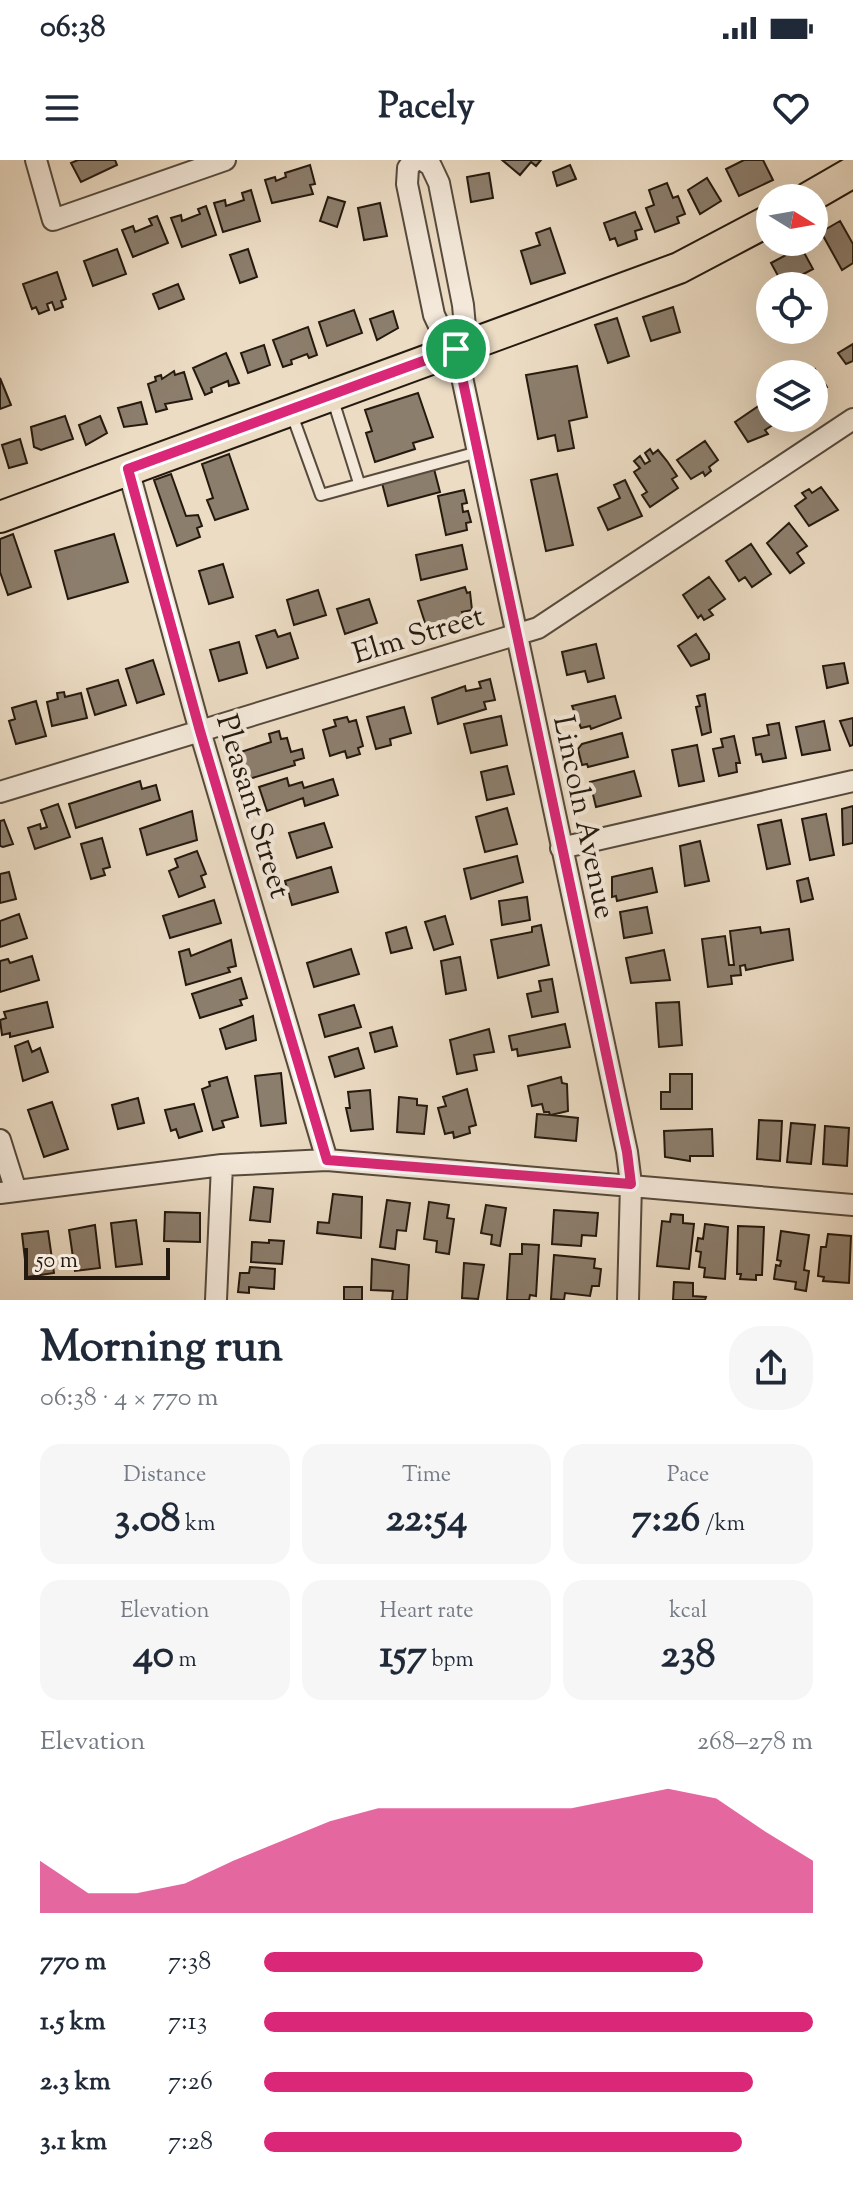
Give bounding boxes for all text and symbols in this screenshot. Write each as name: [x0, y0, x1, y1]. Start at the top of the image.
text: 06:38: [40, 7, 105, 50]
text: Pacely: [378, 82, 475, 134]
icon: menu: [40, 86, 84, 130]
icon: heart: [769, 86, 813, 130]
north arrow: [756, 184, 828, 256]
map controls: [756, 184, 828, 432]
button: locate: [756, 272, 828, 344]
pin: [422, 315, 490, 383]
icon: arrive: [434, 327, 478, 371]
button: layers: [756, 360, 828, 432]
street label: Elm Street: [348, 596, 490, 677]
street label: Pleasant Street: [203, 710, 300, 904]
street label: Lincoln Avenue: [540, 712, 625, 923]
scale bar: [24, 1244, 170, 1280]
text: 50 m: [36, 1246, 78, 1278]
text: Morning run: [40, 1318, 283, 1381]
button: share: [729, 1326, 813, 1410]
text: 06:38 · 4 × 770 m: [40, 1380, 219, 1417]
text: Distance: [123, 1460, 206, 1492]
text: Time: [402, 1460, 451, 1492]
text: Pace: [667, 1460, 709, 1492]
text: 3.08: [114, 1492, 181, 1549]
text: 22:54: [386, 1492, 467, 1549]
text: 7:26: [631, 1492, 700, 1549]
text: km: [181, 1509, 215, 1541]
text: /km: [700, 1509, 745, 1541]
text: Elevation: [120, 1596, 209, 1628]
text: Heart rate: [380, 1596, 473, 1628]
text: kcal: [669, 1596, 707, 1628]
text: 40: [133, 1628, 174, 1685]
text: 157: [379, 1628, 427, 1685]
text: 238: [661, 1628, 716, 1685]
text: m: [174, 1645, 197, 1677]
text: bpm: [427, 1645, 474, 1677]
text: Elevation: [40, 1724, 145, 1761]
text: 268–278 m: [697, 1724, 813, 1761]
text: 770 m: [40, 1944, 106, 1981]
text: 7:38: [168, 1944, 211, 1981]
text: 1.5 km: [40, 2004, 106, 2041]
text: 7:13: [168, 2004, 207, 2041]
text: 2.3 km: [40, 2064, 110, 2101]
text: 7:26: [168, 2064, 213, 2101]
text: 3.1 km: [40, 2124, 107, 2161]
text: 7:28: [168, 2124, 213, 2161]

